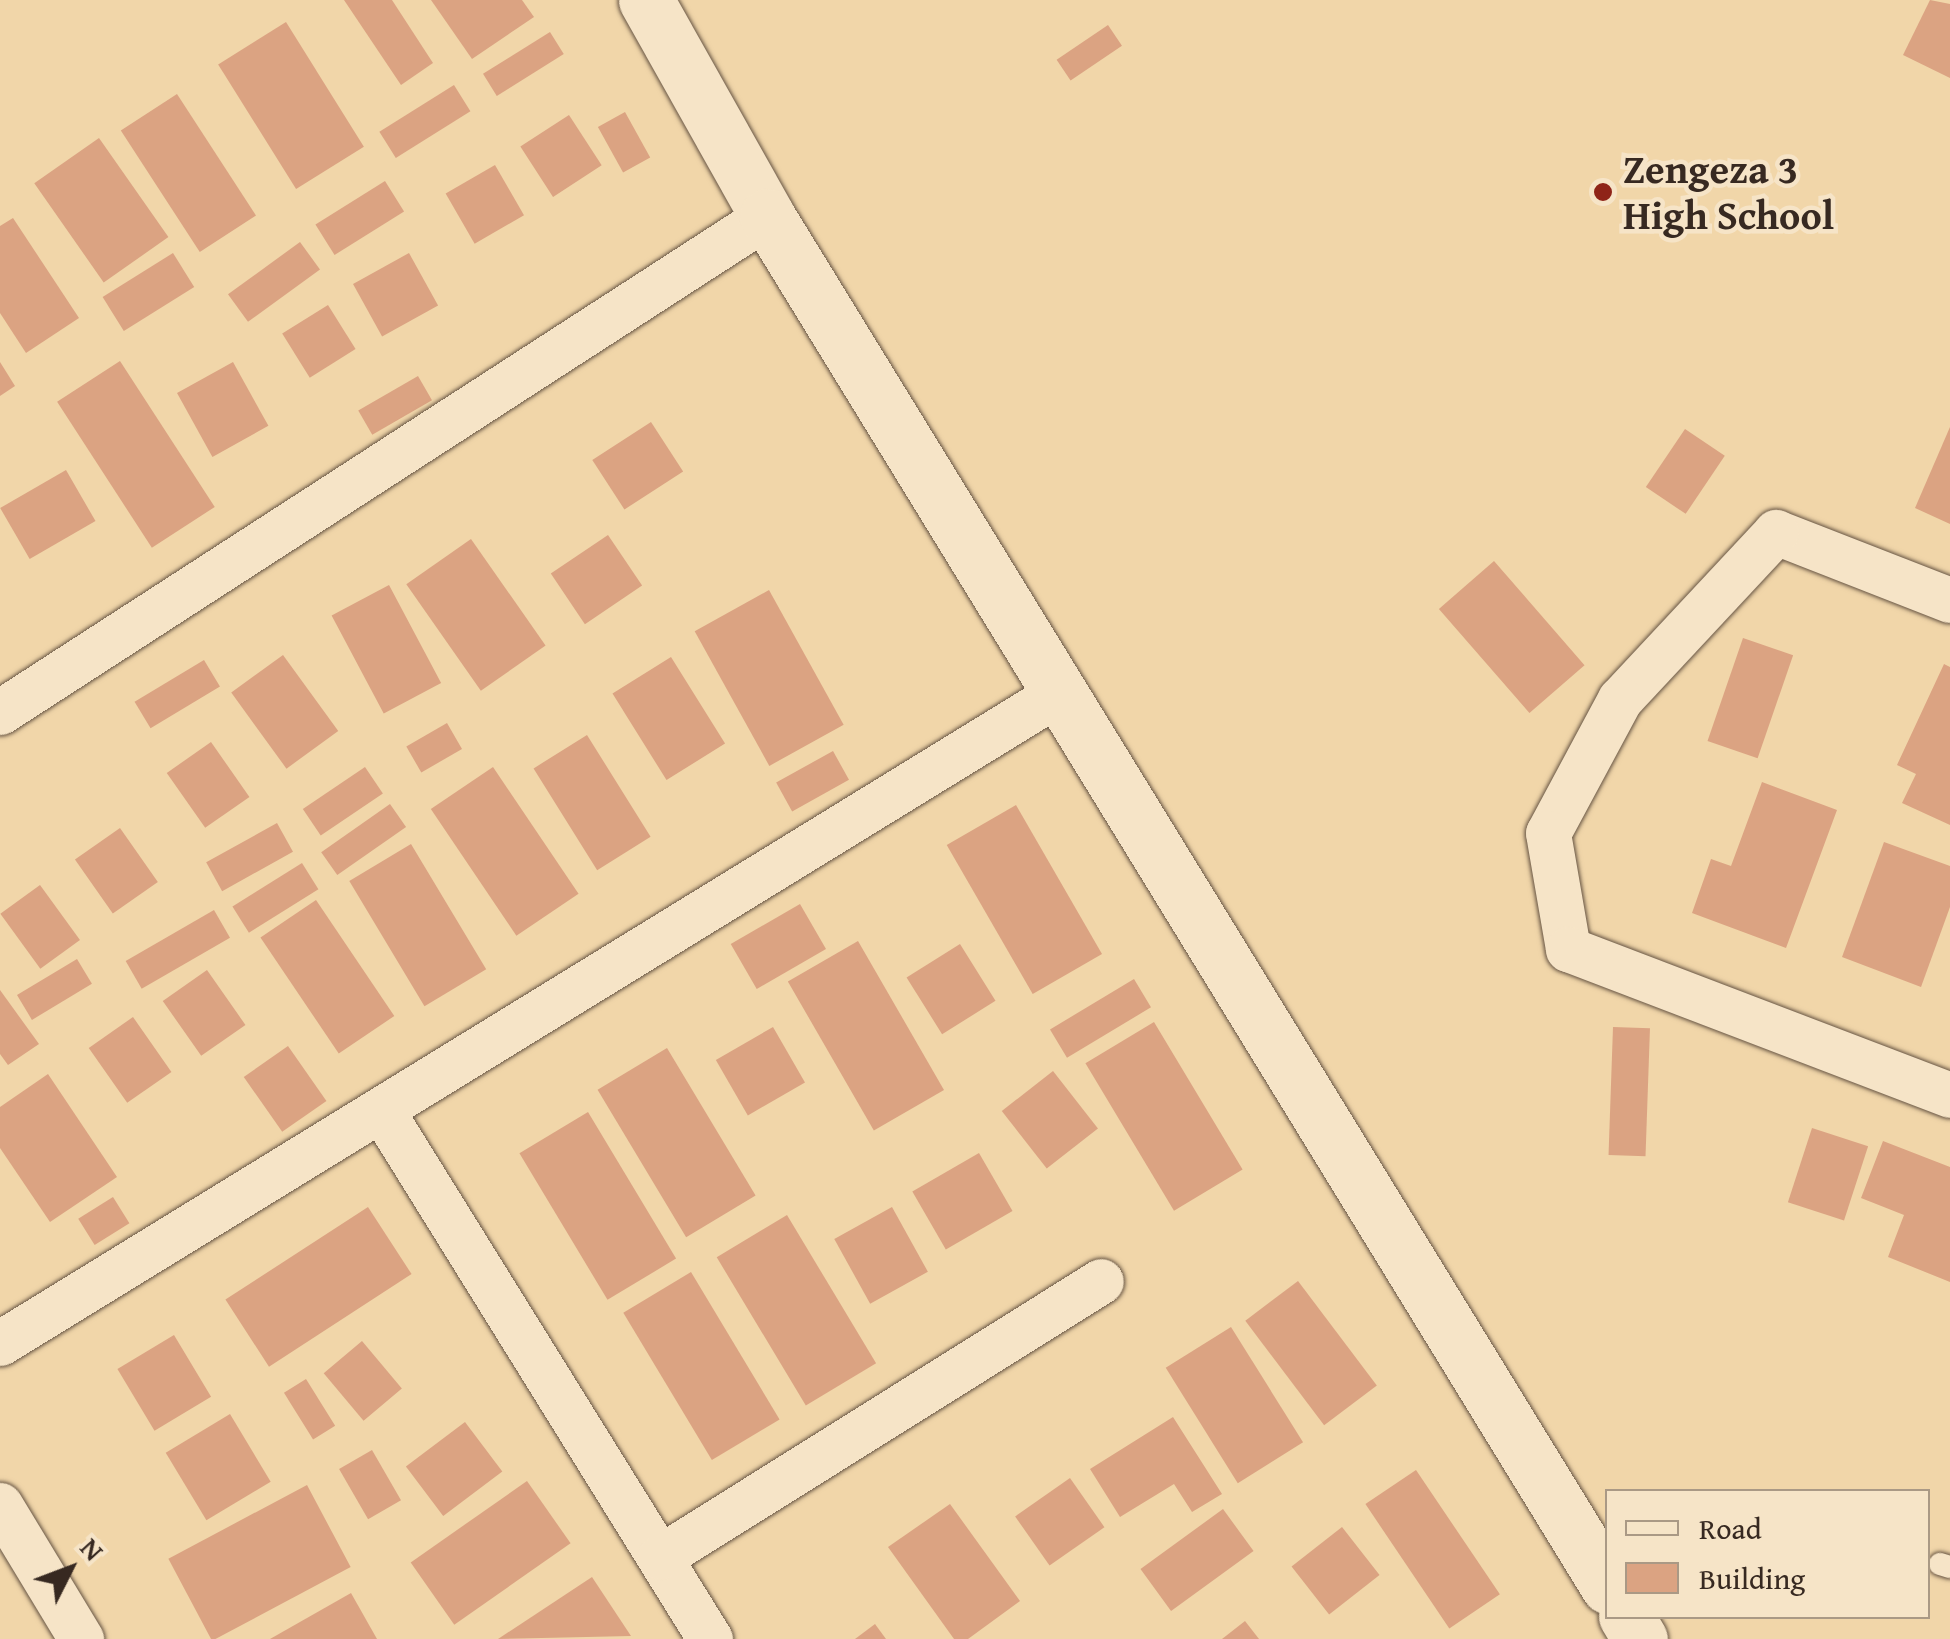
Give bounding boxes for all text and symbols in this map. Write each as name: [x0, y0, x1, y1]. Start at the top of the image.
place label: Zengeza 3 High School: [1623, 145, 1834, 239]
marker: Zengeza 3 High School: [1592, 181, 1614, 203]
legend: [1605, 1489, 1930, 1619]
text: Road: [1699, 1506, 1762, 1550]
north arrow: [20, 1519, 120, 1619]
text: N: [71, 1528, 114, 1569]
text: Building: [1699, 1556, 1805, 1600]

